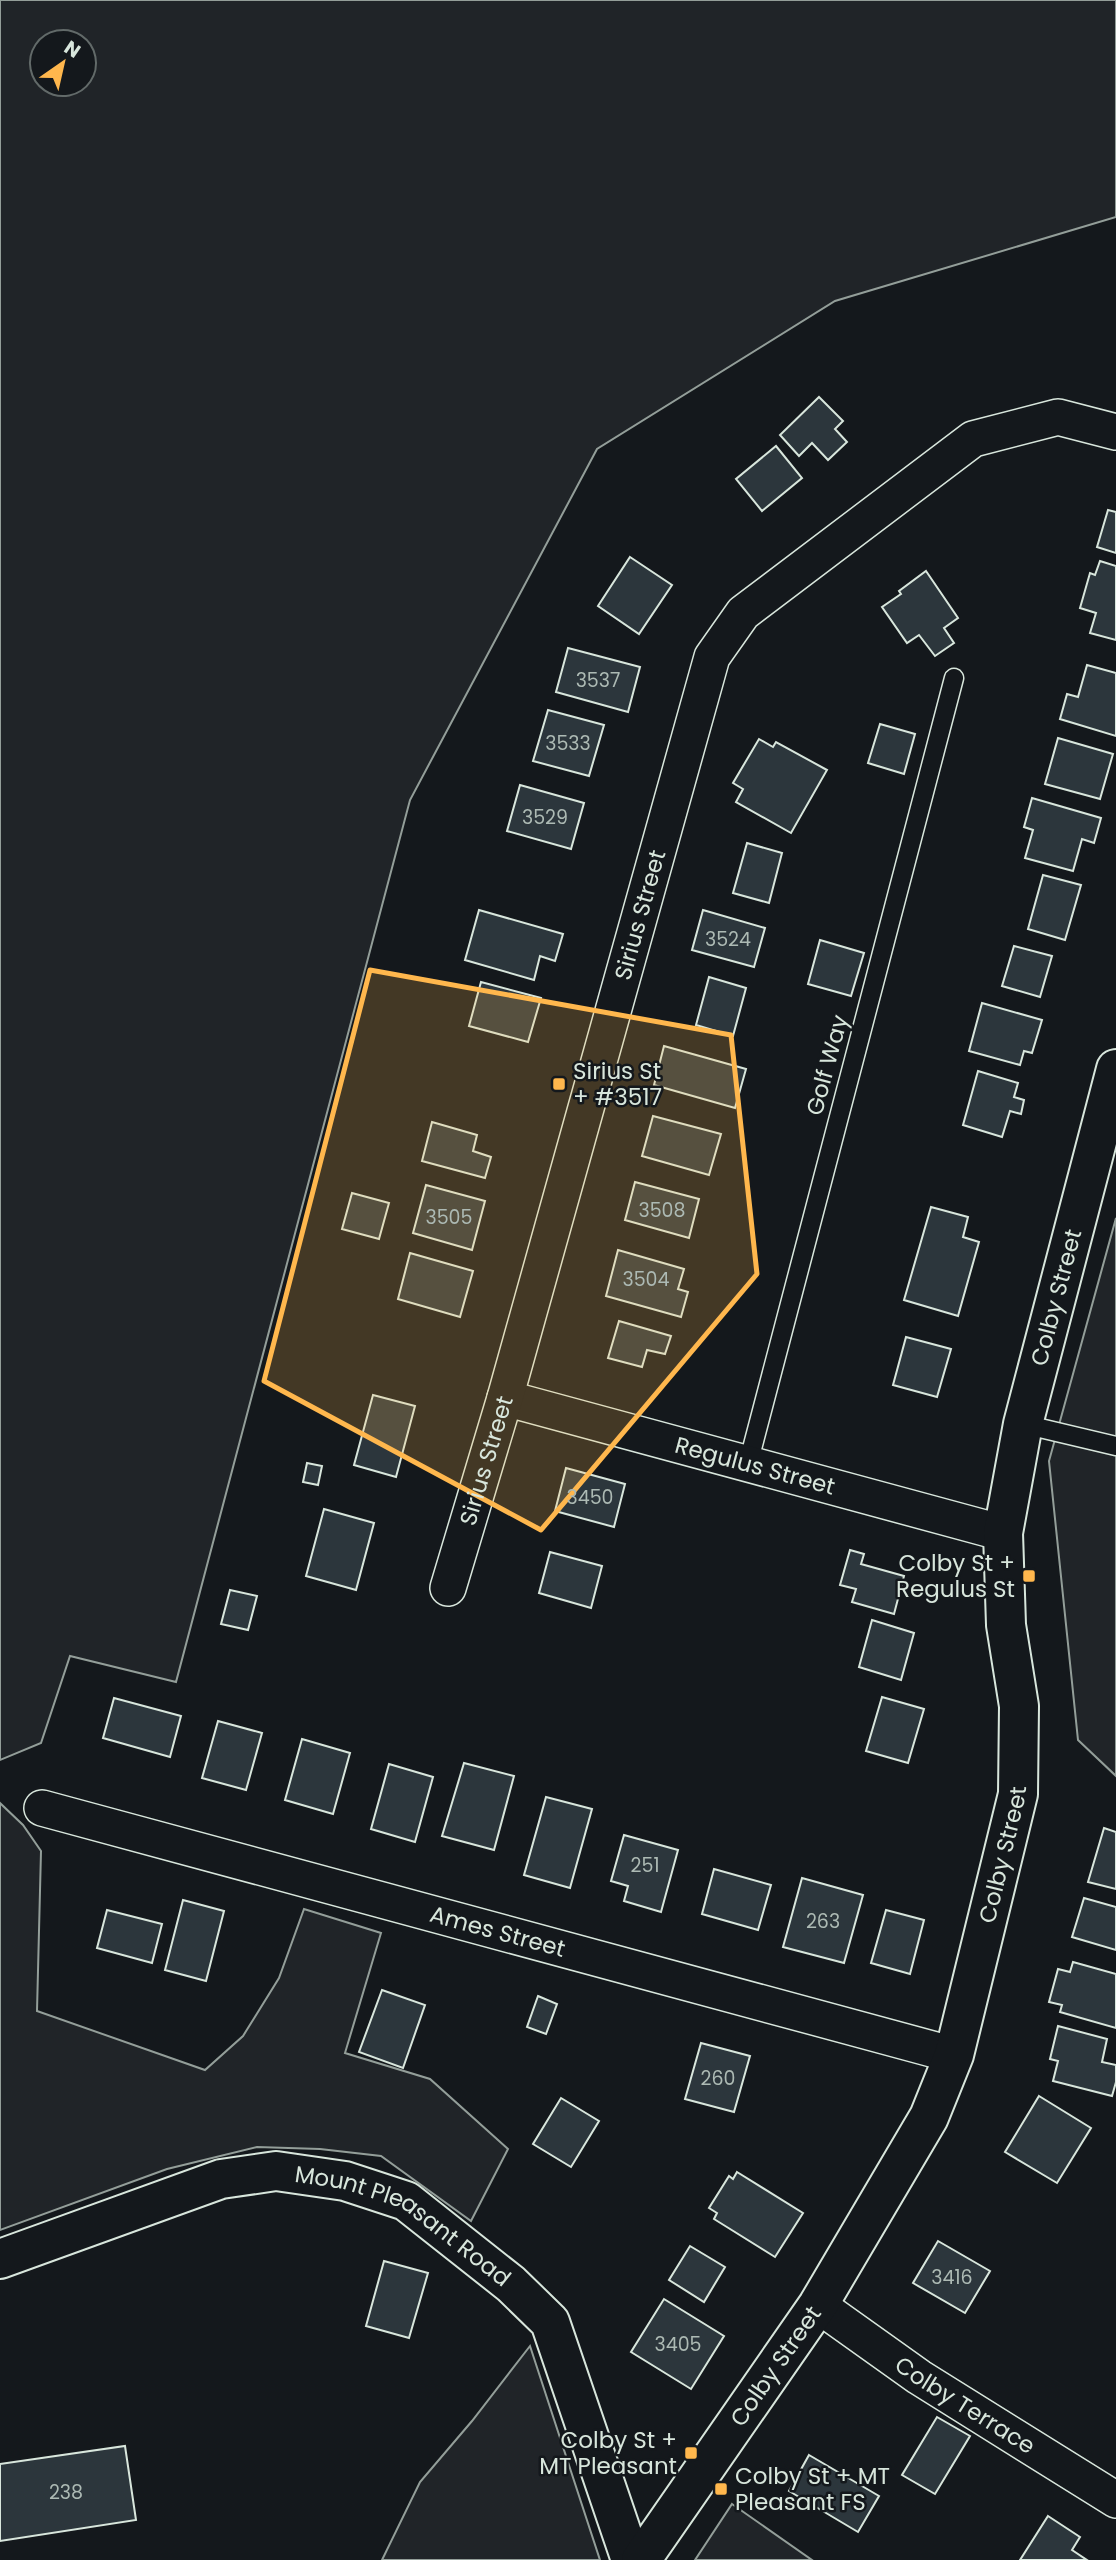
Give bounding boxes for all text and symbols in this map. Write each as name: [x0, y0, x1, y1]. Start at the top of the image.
north arrow: [28, 28, 98, 98]
text: N: [59, 34, 86, 65]
house number: 3537: [576, 667, 620, 694]
house number: 3533: [545, 730, 591, 757]
house number: 3529: [522, 804, 568, 831]
street label: Sirius Street: [607, 846, 673, 984]
house number: 3524: [705, 926, 751, 953]
street label: Golf Way: [798, 1011, 856, 1119]
place label: Sirius St + #3517: [573, 1055, 662, 1113]
marker: Sirius St + #3517: [551, 1076, 567, 1092]
house number: 3508: [638, 1197, 686, 1224]
house number: 3505: [426, 1204, 473, 1231]
street label: Colby Street: [1023, 1226, 1089, 1369]
house number: 3504: [622, 1266, 670, 1293]
street label: Sirius Street: [452, 1392, 521, 1529]
street label: Regulus Street: [671, 1429, 839, 1503]
house number: 3450: [566, 1484, 614, 1511]
place label: Colby St + Regulus St: [896, 1547, 1015, 1605]
marker: Colby St + Regulus St: [1021, 1568, 1037, 1584]
street label: Colby Street: [971, 1786, 1034, 1926]
house number: 251: [631, 1852, 659, 1879]
street label: Ames Street: [426, 1898, 569, 1965]
house number: 263: [806, 1908, 840, 1935]
house number: 260: [701, 2065, 735, 2092]
street label: Mount Pleasant Road: [293, 2158, 518, 2294]
house number: 3416: [931, 2264, 973, 2291]
street label: Colby Street: [722, 2299, 829, 2433]
house number: 3405: [654, 2331, 702, 2358]
street label: Colby Terrace: [888, 2349, 1041, 2462]
place label: Colby St + MT Pleasant: [539, 2424, 677, 2482]
marker: Colby St + MT Pleasant: [683, 2445, 699, 2461]
place label: Colby St + MT Pleasant FS: [735, 2460, 890, 2518]
house number: 238: [49, 2479, 83, 2506]
marker: Colby St + MT Pleasant FS: [713, 2481, 729, 2497]

